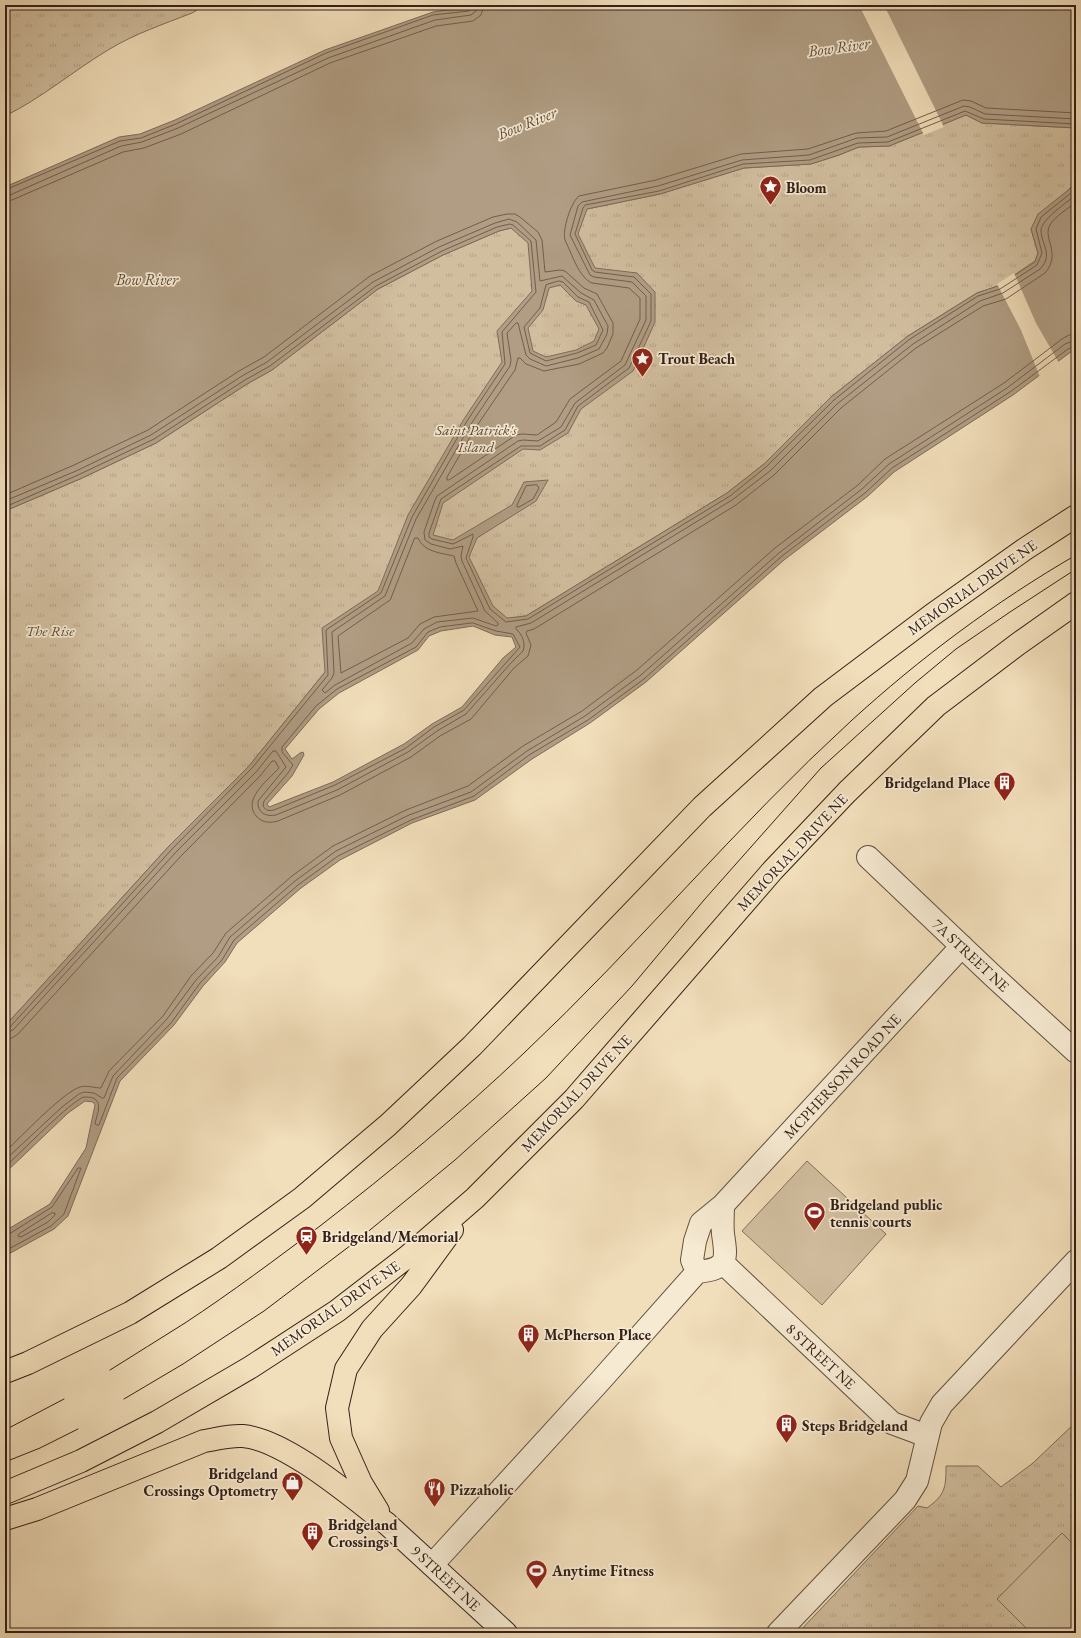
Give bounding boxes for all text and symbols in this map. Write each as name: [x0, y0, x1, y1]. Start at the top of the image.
water label: Bow River: [806, 32, 872, 62]
water label: Bow River: [493, 101, 561, 145]
place icon: Bloom: [758, 174, 784, 207]
place label: Bloom: [786, 178, 827, 197]
water label: Bow River: [115, 269, 179, 290]
place icon: Trout Beach: [629, 345, 655, 378]
place label: Trout Beach: [658, 349, 736, 368]
park label: Saint Patrick's Island: [434, 420, 517, 456]
street label: MEMORIAL DRIVE NE: [904, 535, 1041, 639]
park label: The Rise: [26, 621, 75, 640]
building icon: Bridgeland Place: [992, 769, 1018, 802]
place label: Bridgeland Place: [885, 773, 990, 792]
street label: MEMORIAL DRIVE NE: [733, 789, 852, 915]
street label: 7A STREET NE: [928, 914, 1014, 996]
street label: MCPHERSON ROAD NE: [779, 1009, 905, 1142]
street label: MEMORIAL DRIVE NE: [517, 1030, 636, 1156]
place label: Bridgeland public tennis courts: [830, 1195, 942, 1231]
sports icon: Bridgeland public tennis courts: [801, 1200, 827, 1233]
station icon: Bridgeland/Memorial: [294, 1223, 320, 1256]
place label: Bridgeland/Memorial: [322, 1227, 459, 1246]
street label: MEMORIAL DRIVE NE: [267, 1256, 404, 1360]
street label: 8 STREET NE: [782, 1319, 860, 1393]
building icon: McPherson Place: [516, 1321, 542, 1354]
place label: McPherson Place: [544, 1325, 651, 1344]
building icon: Steps Bridgeland: [773, 1412, 799, 1445]
place label: Steps Bridgeland: [802, 1416, 909, 1435]
place label: Bridgeland Crossings Optometry: [144, 1464, 279, 1500]
shop icon: Bridgeland Crossings Optometry: [280, 1469, 306, 1502]
restaurant icon: Pizzaholic: [422, 1476, 448, 1509]
place label: Pizzaholic: [450, 1480, 514, 1499]
place label: Bridgeland Crossings I: [328, 1515, 398, 1551]
building icon: Bridgeland Crossings I: [299, 1520, 325, 1553]
street label: 9 STREET NE: [407, 1541, 485, 1615]
sports icon: Anytime Fitness: [524, 1557, 550, 1590]
place label: Anytime Fitness: [551, 1561, 654, 1580]

